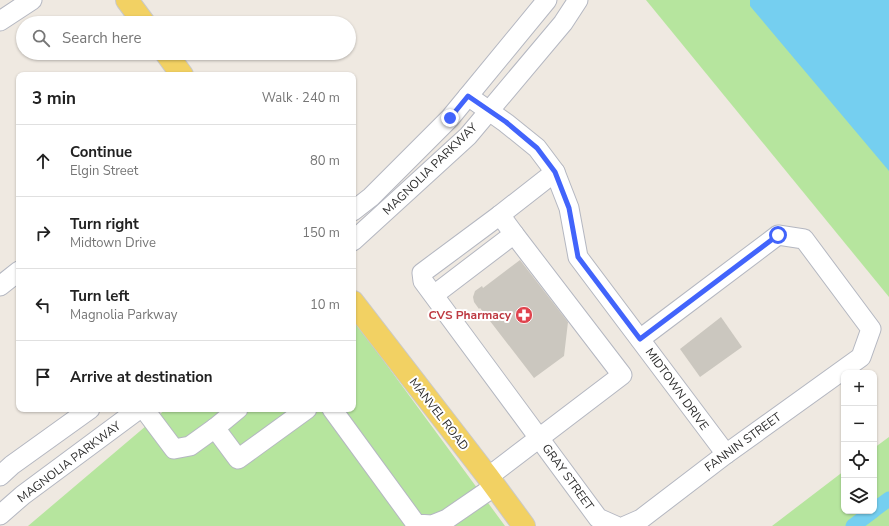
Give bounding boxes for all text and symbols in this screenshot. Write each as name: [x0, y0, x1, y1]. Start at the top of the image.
search box: [16, 16, 356, 60]
icon: search: [30, 27, 52, 49]
text: Search here: [62, 28, 142, 48]
text: 3 min: [32, 87, 76, 110]
text: Walk · 240 m: [262, 89, 340, 107]
route end: [441, 109, 459, 127]
street label: MAGNOLIA PARKWAY: [379, 119, 481, 218]
text: Continue: [70, 142, 132, 162]
icon: ahead: [32, 150, 54, 172]
text: 80 m: [310, 152, 340, 170]
text: Elgin Street: [70, 162, 138, 180]
text: Turn right: [70, 214, 139, 234]
icon: right: [32, 222, 54, 244]
text: 150 m: [302, 224, 340, 242]
route start: [769, 226, 787, 244]
text: Midtown Drive: [70, 234, 156, 252]
text: Turn left: [70, 286, 129, 306]
icon: left: [32, 294, 54, 316]
text: 10 m: [310, 296, 340, 314]
pharmacy icon: CVS Pharmacy: [514, 305, 534, 325]
text: Magnolia Parkway: [70, 306, 177, 324]
place label: CVS Pharmacy: [429, 307, 512, 323]
street label: MIDTOWN DRIVE: [642, 345, 712, 433]
icon: arrive: [32, 366, 54, 388]
text: Arrive at destination: [70, 367, 213, 387]
map controls: [841, 370, 877, 514]
button: +: [841, 370, 877, 406]
street label: MANVEL ROAD: [406, 375, 472, 453]
button: −: [841, 406, 877, 442]
street label: FANNIN STREET: [702, 408, 785, 475]
street label: MAGNOLIA PARKWAY: [14, 417, 125, 506]
street label: GRAY STREET: [539, 441, 598, 514]
button: locate: [841, 442, 877, 478]
button: layers: [841, 478, 877, 514]

